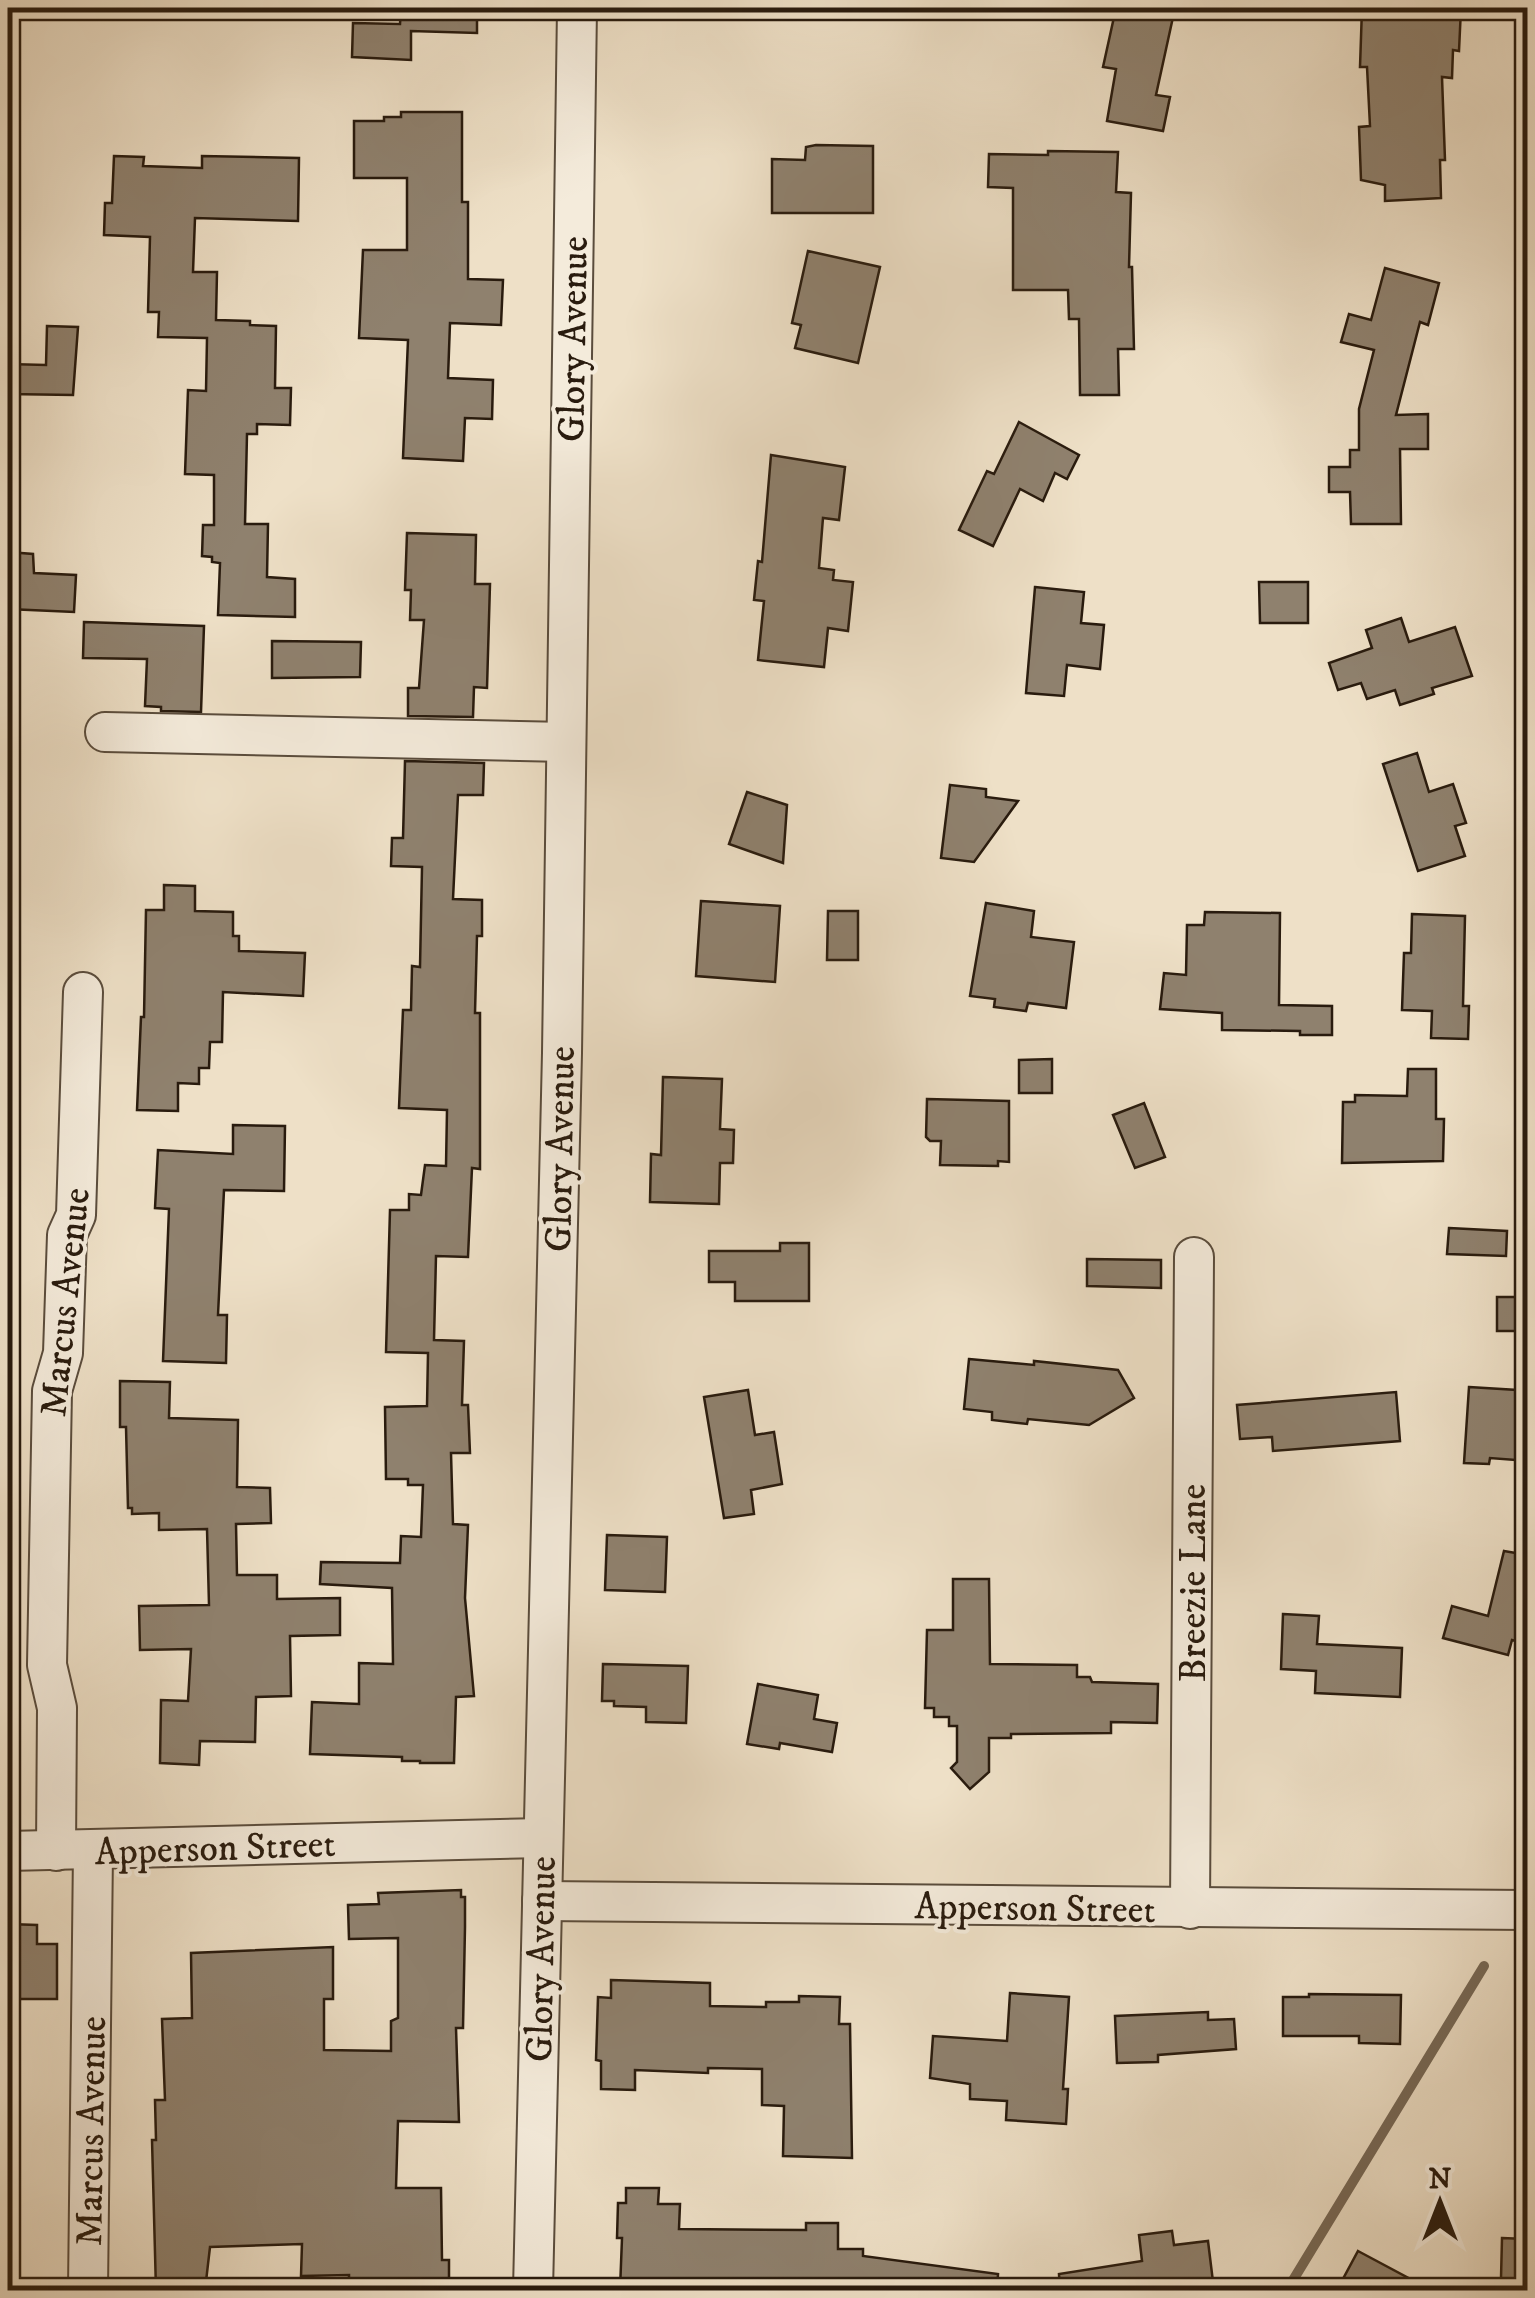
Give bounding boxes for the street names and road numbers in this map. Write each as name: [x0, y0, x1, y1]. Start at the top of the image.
street label: Glory Avenue: [548, 236, 600, 442]
street label: Glory Avenue: [535, 1046, 587, 1252]
street label: Marcus Avenue: [30, 1185, 102, 1419]
street label: Breezie Lane: [1170, 1484, 1218, 1682]
street label: Apperson Street: [94, 1821, 336, 1877]
street label: Glory Avenue: [516, 1856, 568, 2062]
street label: Apperson Street: [914, 1883, 1156, 1935]
street label: Marcus Avenue: [66, 2016, 118, 2246]

